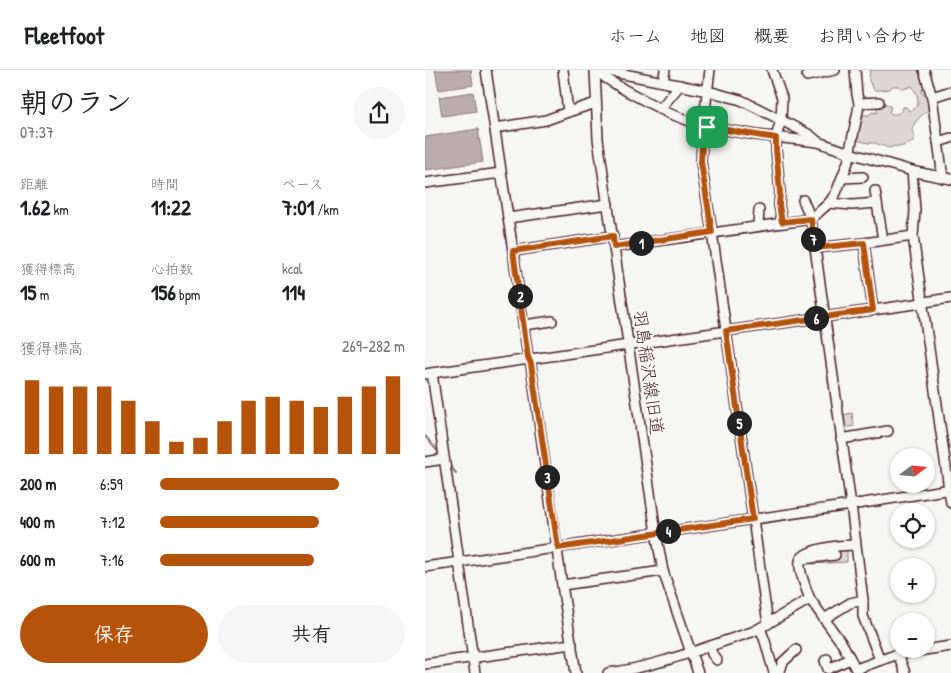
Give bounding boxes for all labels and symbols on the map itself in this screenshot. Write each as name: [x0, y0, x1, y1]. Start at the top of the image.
pin: [686, 106, 728, 148]
pin: 7: [801, 226, 825, 252]
pin: 1: [629, 230, 653, 256]
pin: 2: [507, 284, 533, 308]
pin: 6: [803, 306, 829, 330]
street label: 羽島稲沢線旧道: [628, 308, 670, 436]
pin: 5: [727, 410, 751, 436]
north arrow: [890, 448, 935, 492]
pin: 3: [535, 464, 559, 490]
pin: 4: [655, 518, 681, 544]

